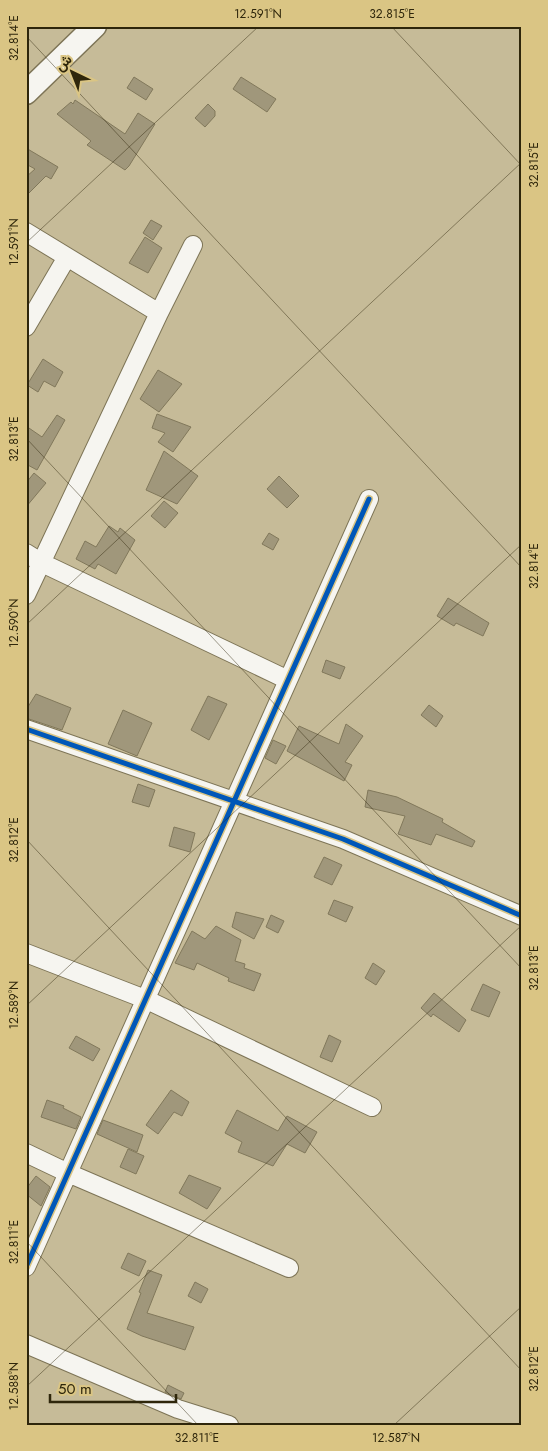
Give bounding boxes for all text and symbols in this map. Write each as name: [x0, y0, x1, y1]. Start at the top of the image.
text: 12.591°N: [234, 5, 282, 23]
text: 32.815°E: [369, 5, 415, 23]
text: 32.814°E: [5, 15, 23, 61]
north arrow: [48, 48, 98, 98]
text: ش: [50, 49, 76, 76]
text: 32.815°E: [525, 142, 543, 188]
text: 12.591°N: [5, 218, 23, 266]
text: 32.813°E: [5, 416, 23, 462]
text: 32.814°E: [525, 543, 543, 589]
text: 12.590°N: [5, 598, 23, 648]
text: 32.812°E: [5, 817, 23, 863]
text: 32.813°E: [525, 945, 543, 991]
text: 12.589°N: [5, 981, 23, 1029]
text: 32.811°E: [5, 1220, 23, 1264]
text: 32.812°E: [525, 1346, 543, 1392]
text: 12.588°N: [5, 1362, 23, 1410]
scale bar: [50, 1371, 176, 1403]
text: 50 m: [58, 1378, 92, 1400]
text: 32.811°E: [175, 1429, 219, 1447]
text: 12.587°N: [372, 1429, 420, 1447]

